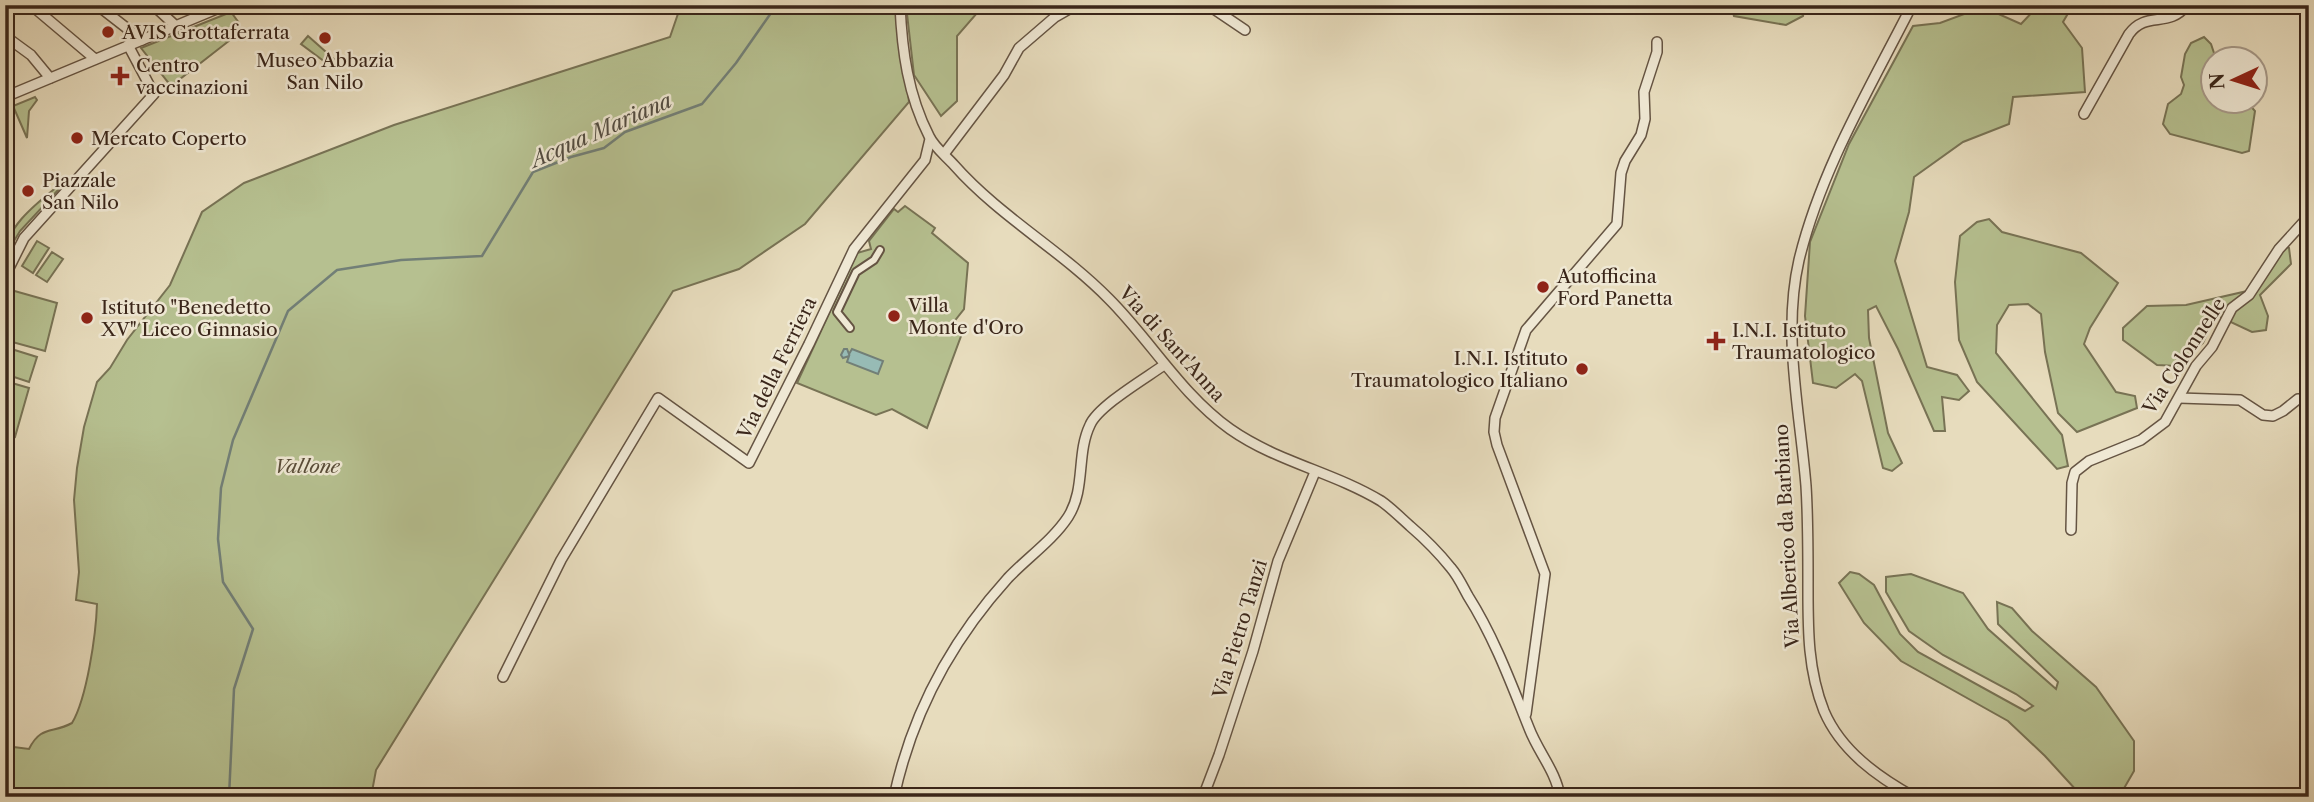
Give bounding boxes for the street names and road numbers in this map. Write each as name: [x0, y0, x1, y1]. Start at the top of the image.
street label: Via di Sant'Anna: [1113, 281, 1230, 407]
street label: Via della Ferriera: [732, 293, 821, 444]
street label: Via Colonnelle: [2137, 293, 2230, 419]
street label: Via Alberico da Barbiano: [1770, 423, 1804, 650]
street label: Via Pietro Tanzi: [1208, 557, 1272, 702]

